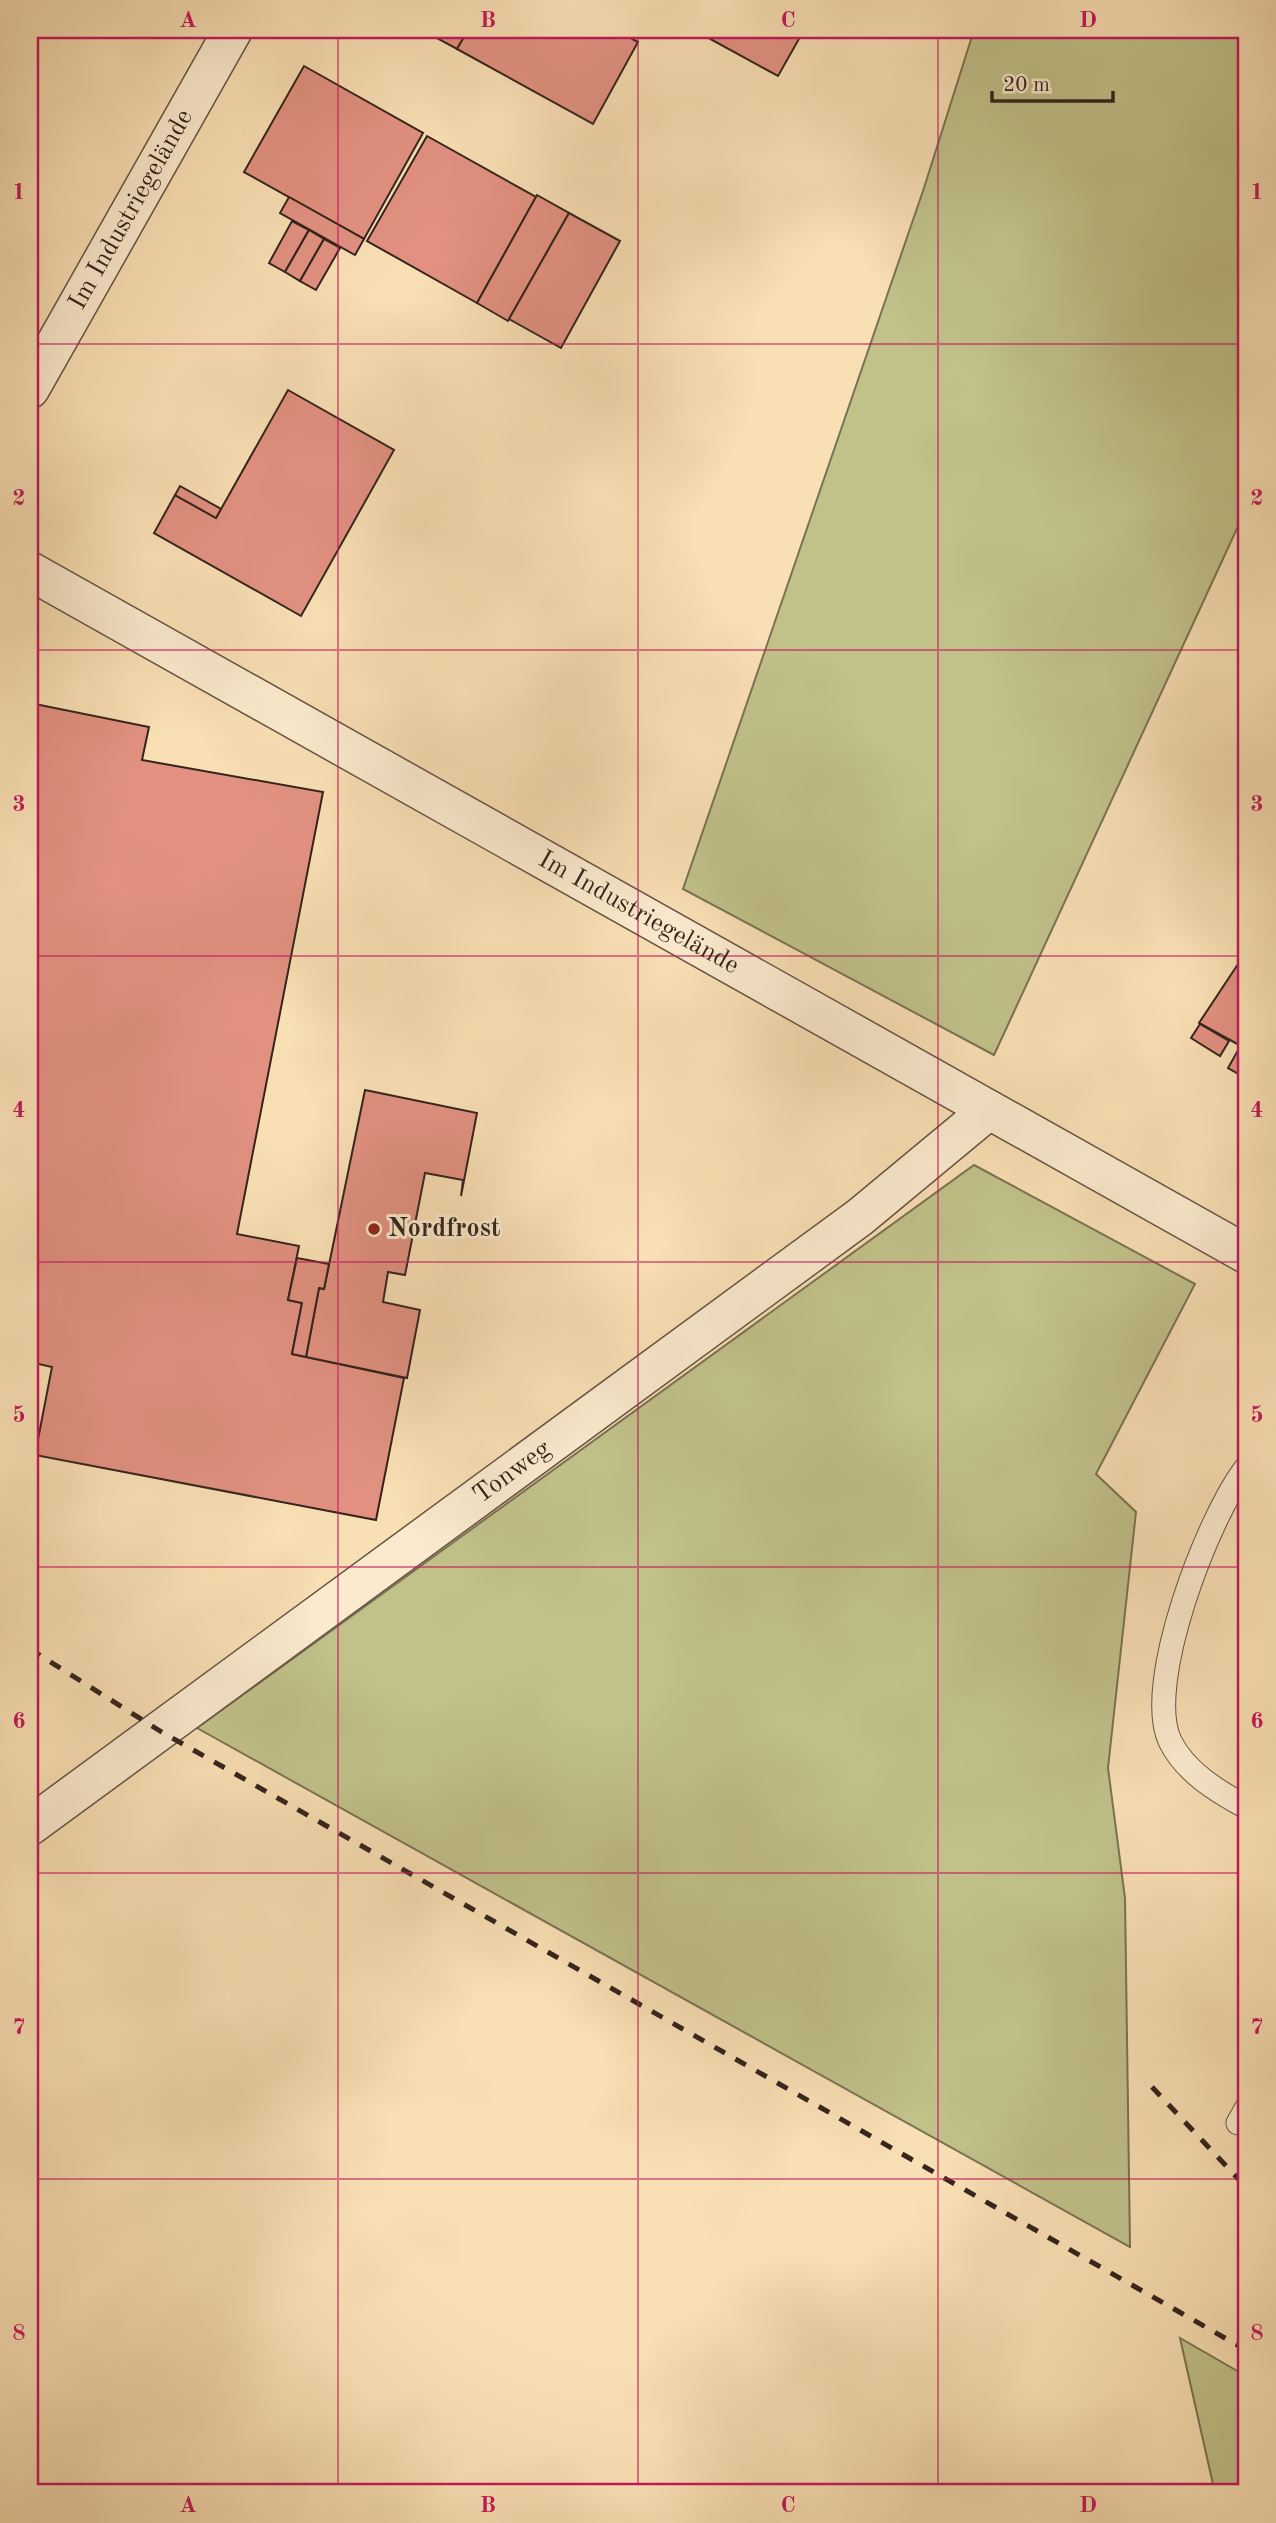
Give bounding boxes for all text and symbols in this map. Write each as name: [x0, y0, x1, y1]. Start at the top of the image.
text: A: [179, 9, 197, 32]
text: B: [480, 9, 496, 32]
text: C: [780, 9, 796, 32]
text: D: [1079, 9, 1097, 32]
scale bar: [992, 60, 1113, 104]
text: 20 m: [1003, 75, 1050, 96]
street label: Im Industriegelände: [65, 105, 198, 314]
text: 1: [12, 181, 26, 204]
text: 1: [1250, 181, 1264, 204]
text: 2: [12, 487, 26, 510]
text: 2: [1250, 487, 1264, 510]
text: 3: [12, 793, 26, 816]
text: 3: [1250, 793, 1264, 816]
street label: Im Industriegelände: [534, 846, 743, 979]
text: 4: [12, 1099, 26, 1122]
text: 4: [1250, 1099, 1264, 1122]
place label: Nordfrost: [388, 1216, 500, 1242]
marker: Nordfrost: [366, 1221, 382, 1237]
text: 5: [12, 1404, 26, 1427]
text: 5: [1250, 1404, 1264, 1427]
street label: Tonweg: [469, 1436, 556, 1509]
text: 6: [12, 1710, 26, 1733]
text: 6: [1250, 1710, 1264, 1733]
text: 7: [12, 2016, 26, 2039]
text: 7: [1250, 2016, 1264, 2039]
text: 8: [12, 2322, 26, 2345]
text: 8: [1250, 2322, 1264, 2345]
text: A: [179, 2494, 197, 2517]
text: B: [480, 2494, 496, 2517]
text: C: [780, 2494, 796, 2517]
text: D: [1079, 2494, 1097, 2517]

